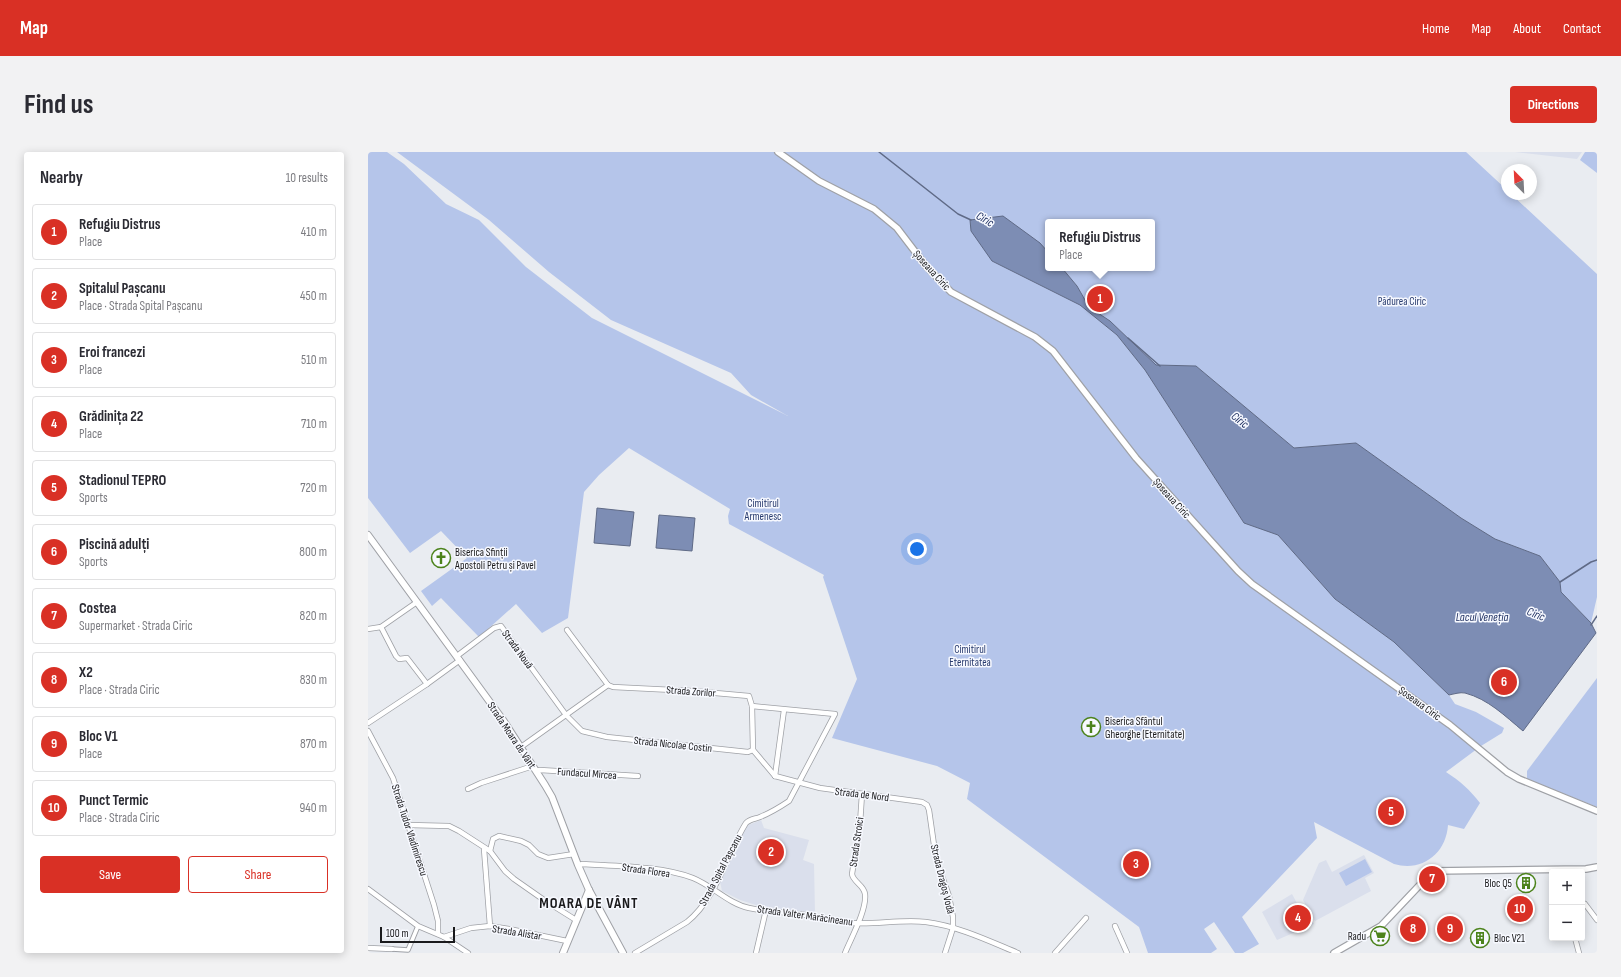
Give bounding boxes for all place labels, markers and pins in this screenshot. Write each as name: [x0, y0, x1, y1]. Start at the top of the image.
pin: 1: [1087, 284, 1113, 314]
place label: Biserica Sfinții Apostoli Petru și Pavel: [454, 546, 536, 572]
church icon: Biserica Sfinții Apostoli Petru și Pavel: [430, 547, 452, 569]
pin: 6: [1491, 667, 1517, 697]
place label: Biserica Sfântul Gheorghe (Eternitate): [1105, 715, 1185, 741]
church icon: Biserica Sfântul Gheorghe (Eternitate): [1080, 716, 1102, 738]
pin: 5: [1378, 797, 1404, 827]
pin: 2: [758, 837, 784, 867]
pin: 3: [1123, 849, 1149, 879]
pin: 7: [1419, 864, 1445, 894]
building icon: Bloc Q5: [1515, 872, 1537, 894]
place label: Bloc Q5: [1485, 877, 1512, 890]
pin: 10: [1507, 894, 1533, 924]
pin: 4: [1285, 903, 1311, 933]
pin: 8: [1400, 914, 1426, 944]
pin: 9: [1437, 914, 1463, 944]
supermarket icon: Radu: [1369, 925, 1391, 947]
building icon: Bloc V21: [1469, 927, 1491, 949]
place label: Radu: [1348, 930, 1366, 943]
place label: Bloc V21: [1494, 932, 1525, 945]

